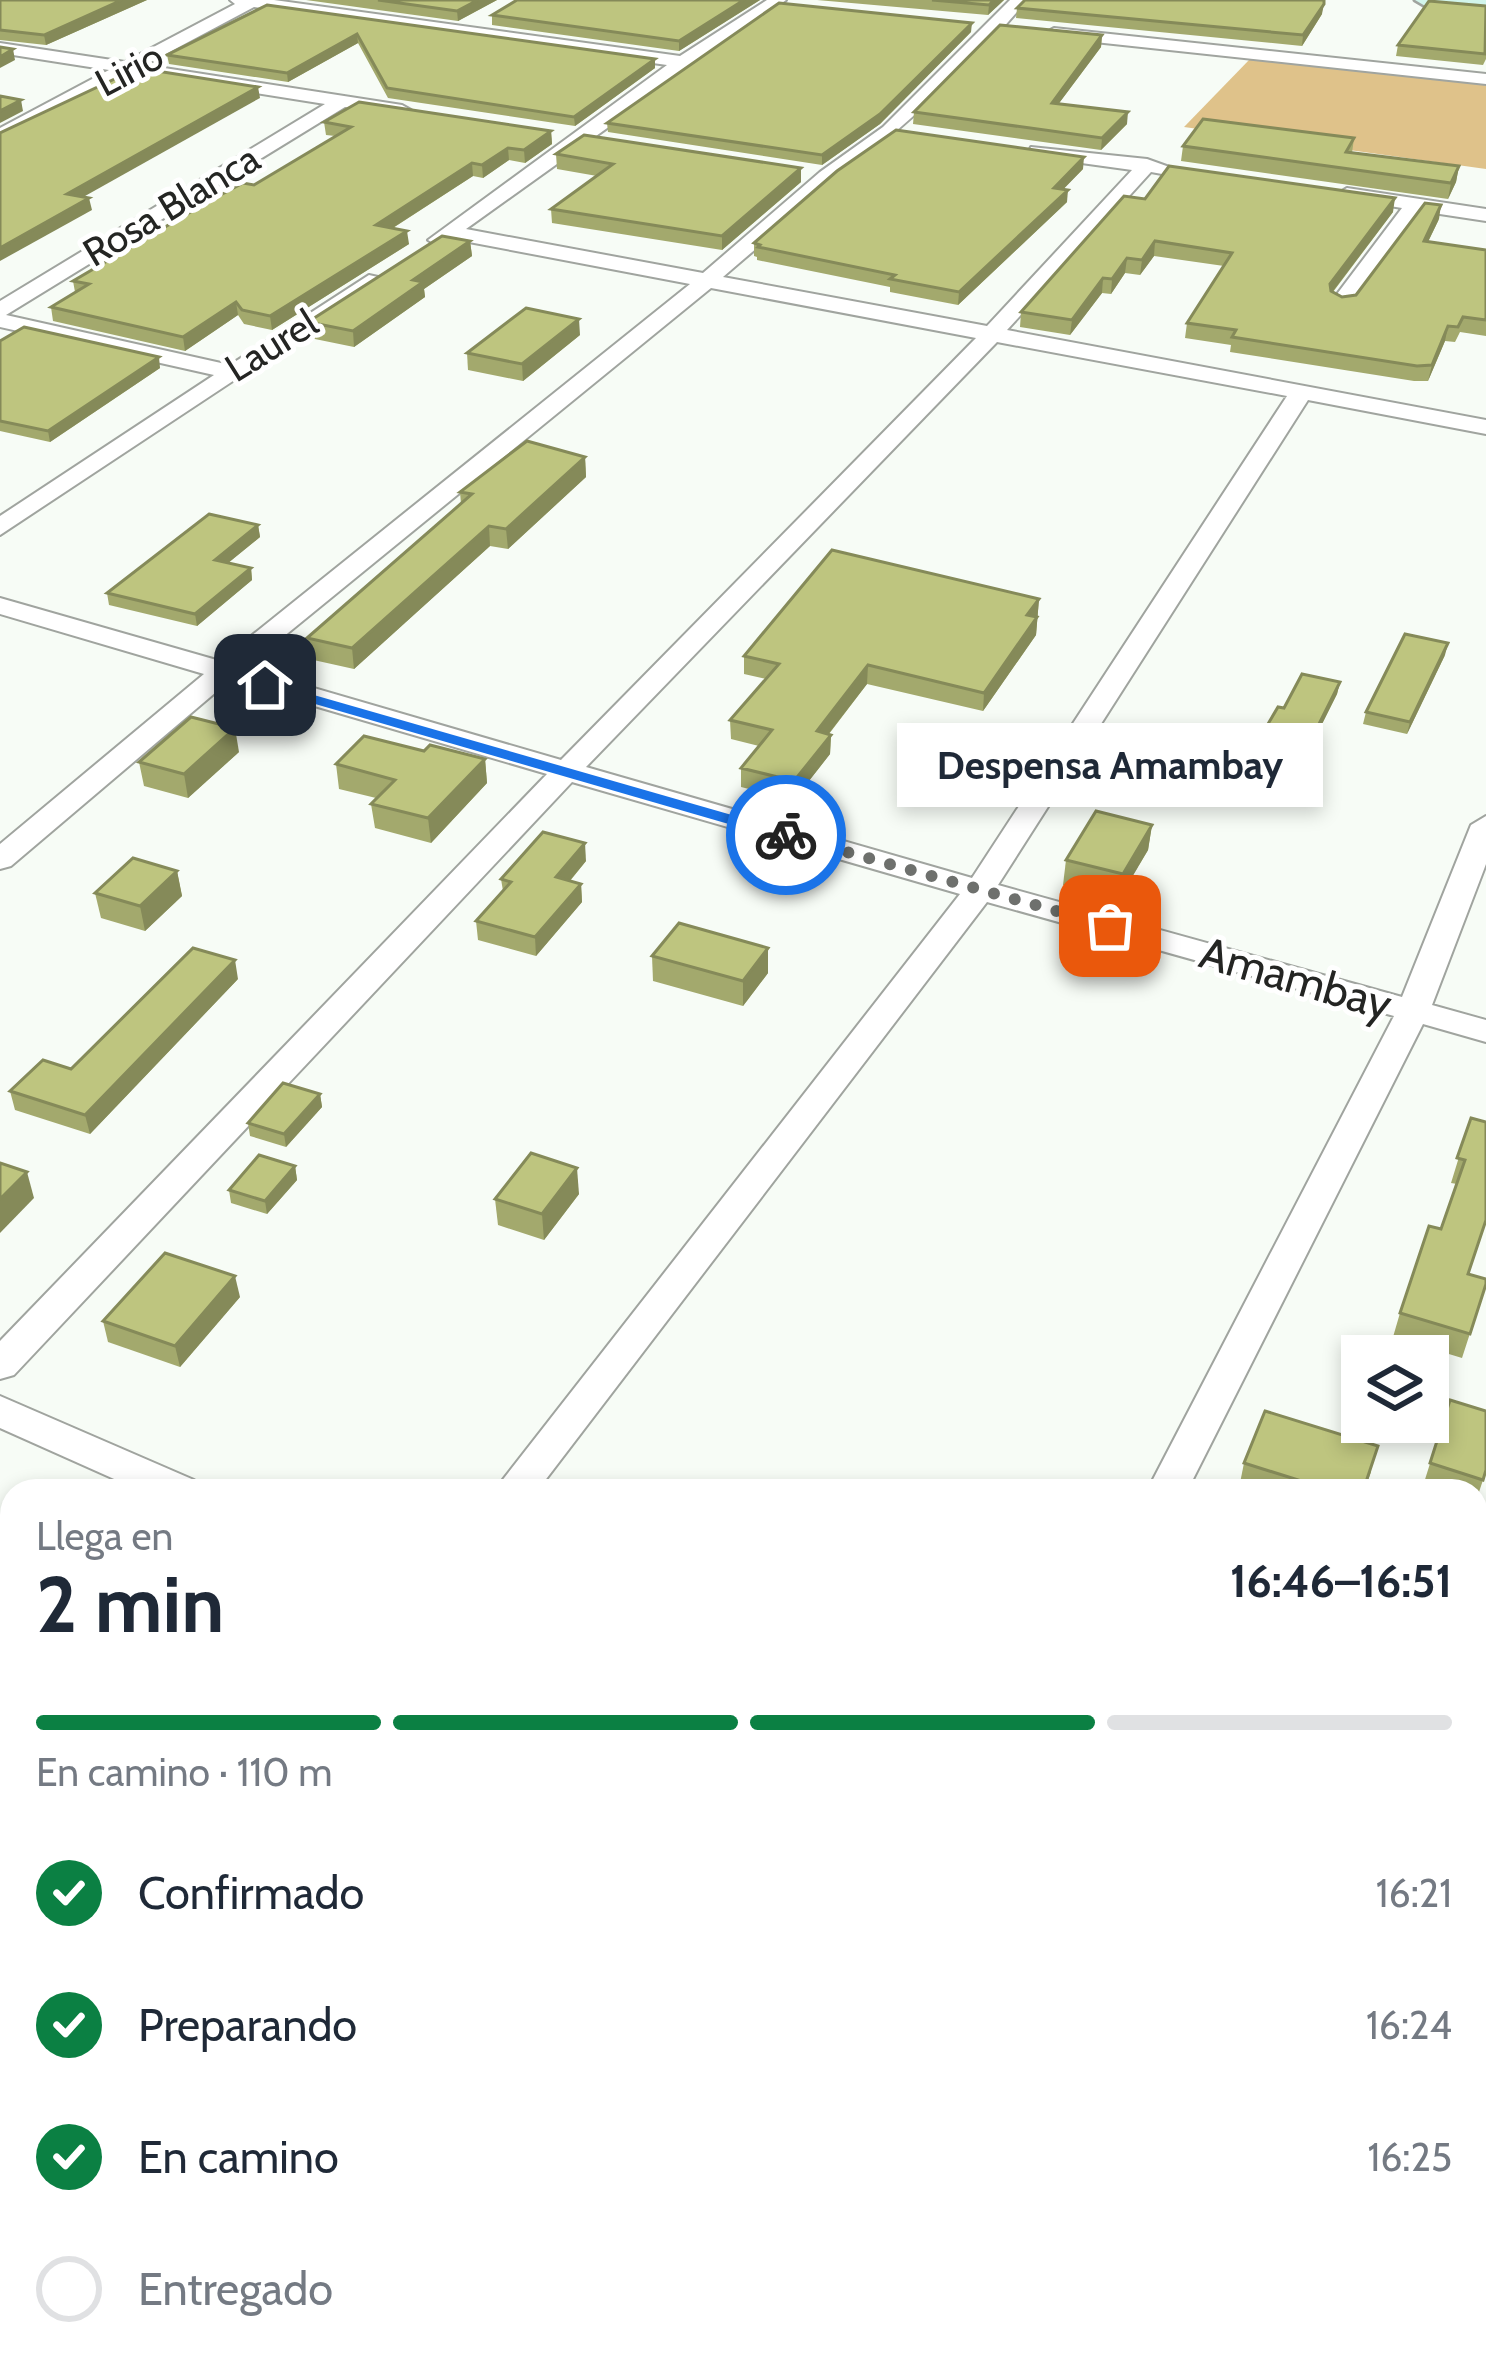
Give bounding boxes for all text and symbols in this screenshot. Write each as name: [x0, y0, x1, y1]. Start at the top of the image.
street label: Lirio: [87, 31, 171, 107]
street label: Rosa Blanca: [74, 134, 268, 276]
street label: Laurel: [216, 298, 326, 392]
pin: [214, 634, 316, 736]
icon: home: [232, 652, 298, 718]
callout: Despensa Amambay: [897, 722, 1323, 806]
text: Despensa Amambay: [937, 741, 1283, 789]
courier: [726, 775, 846, 895]
icon: bike: [753, 802, 819, 868]
pin: [1059, 875, 1161, 977]
icon: bag: [1077, 893, 1143, 959]
street label: Amambay: [1194, 925, 1398, 1031]
map controls: [1341, 1335, 1449, 1443]
button: layers: [1341, 1335, 1449, 1443]
text: Llega en: [36, 1512, 173, 1560]
text: 16:46–16:51: [1230, 1554, 1452, 1608]
text: 2 min: [36, 1557, 224, 1652]
text: En camino · 110 m: [36, 1748, 332, 1796]
icon: check: [36, 1860, 102, 1926]
text: Confirmado: [138, 1866, 364, 1920]
text: 16:21: [1376, 1869, 1452, 1917]
icon: check: [36, 1992, 102, 2058]
text: Preparando: [138, 1998, 357, 2052]
text: 16:24: [1366, 2001, 1452, 2049]
icon: check: [36, 2124, 102, 2190]
text: En camino: [138, 2130, 339, 2184]
text: 16:25: [1367, 2133, 1452, 2181]
text: Entregado: [138, 2262, 333, 2316]

